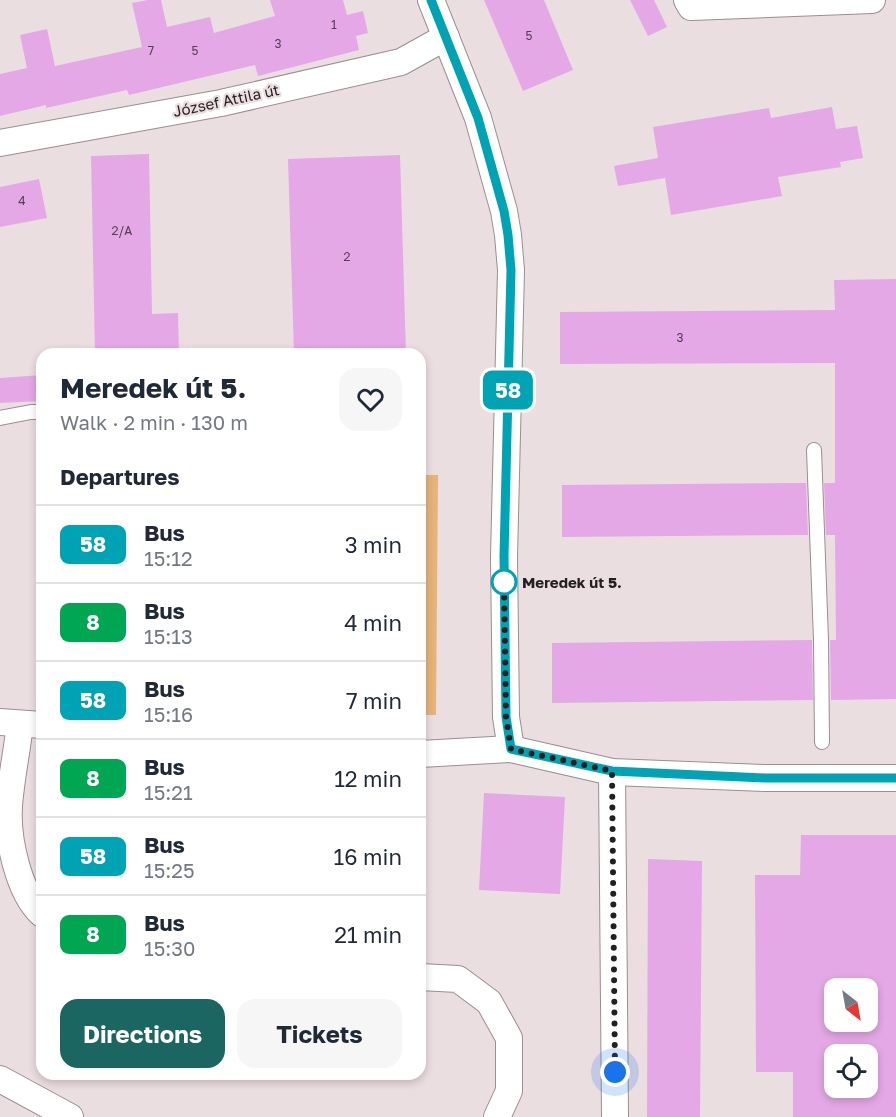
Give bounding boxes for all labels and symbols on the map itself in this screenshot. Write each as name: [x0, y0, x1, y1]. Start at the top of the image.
house number: 1: [331, 17, 337, 32]
house number: 5: [526, 28, 533, 43]
house number: 3: [274, 36, 282, 51]
house number: 7: [148, 43, 154, 58]
house number: 5: [192, 43, 199, 58]
street label: József Attila út: [171, 80, 281, 120]
house number: 4: [18, 193, 26, 208]
house number: 2/A: [112, 223, 132, 238]
house number: 2: [344, 249, 351, 264]
house number: 3: [676, 330, 684, 345]
line badge: 58: [481, 370, 535, 410]
marker: Meredek út 5.: [491, 569, 517, 595]
place label: Meredek út 5.: [522, 573, 622, 591]
north arrow: [824, 978, 878, 1032]
your location: [600, 1057, 630, 1087]

